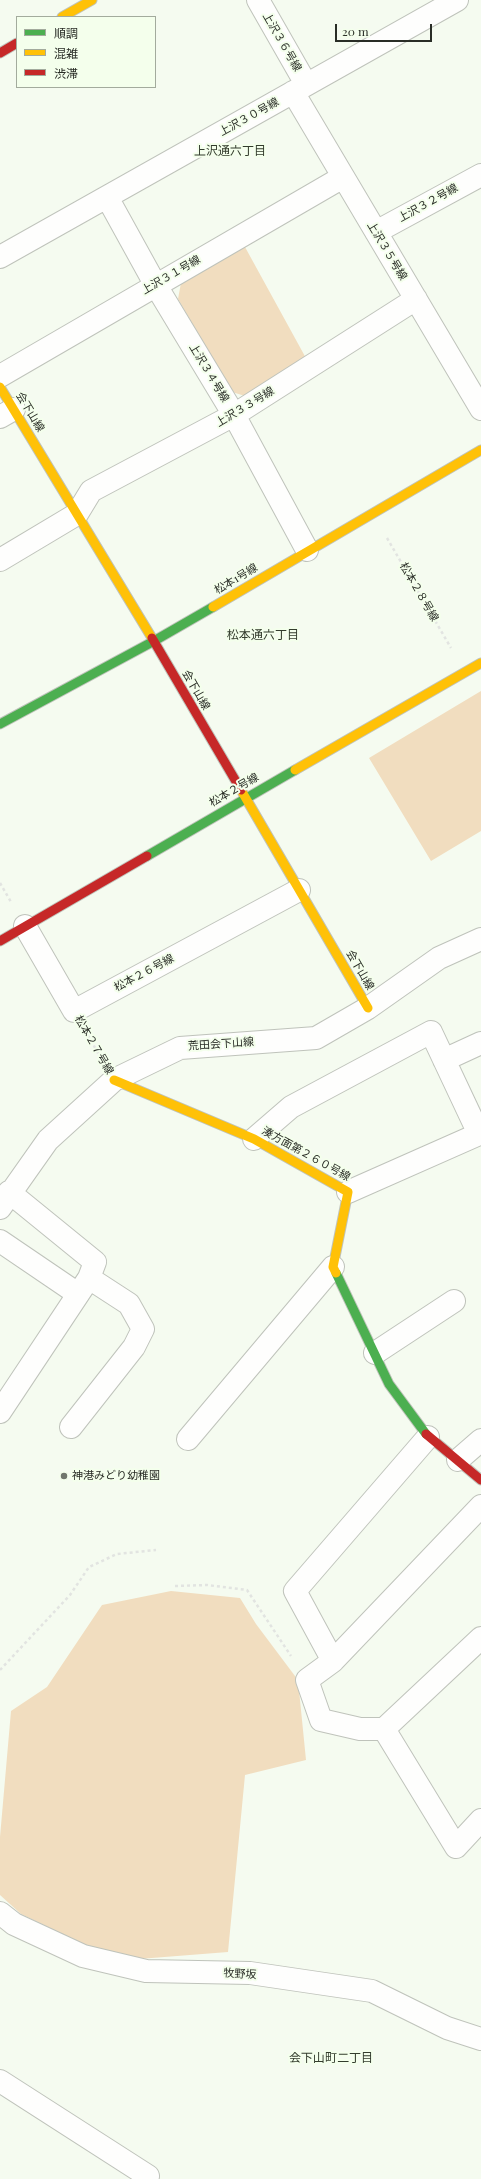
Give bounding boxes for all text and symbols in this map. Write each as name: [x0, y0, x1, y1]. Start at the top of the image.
street label: 上沢３６号線: [260, 10, 304, 74]
legend: [16, 16, 156, 88]
scale bar: [337, 16, 434, 42]
text: 20 m: [342, 23, 369, 39]
text: 順調: [54, 25, 78, 41]
text: 混雑: [54, 45, 78, 61]
text: 渋滞: [54, 65, 78, 81]
street label: 上沢３０号線: [217, 95, 281, 139]
district label: 上沢通六丁目: [194, 144, 266, 158]
street label: 上沢３２号線: [396, 181, 460, 225]
street label: 上沢３５号線: [364, 219, 410, 283]
street label: 上沢３１号線: [139, 253, 203, 297]
street label: 上沢３４号線: [186, 341, 232, 405]
street label: 上沢３３号線: [213, 384, 277, 430]
street label: 会下山線: [13, 390, 47, 434]
street label: 松本２８号線: [397, 560, 441, 624]
street label: 松本1号線: [212, 561, 260, 597]
district label: 松本通六丁目: [227, 628, 299, 642]
street label: 会下山線: [179, 668, 213, 712]
street label: 松本２号線: [207, 771, 261, 809]
street label: 会下山線: [343, 948, 377, 992]
street label: 松本２６号線: [112, 952, 176, 994]
street label: 松本２７号線: [72, 1013, 116, 1077]
street label: 荒田会下山線: [188, 1035, 254, 1053]
street label: 湊方面第２６０号線: [260, 1124, 352, 1184]
place label: 神港みどり幼稚園: [72, 1469, 160, 1483]
marker: 神港みどり幼稚園: [59, 1471, 69, 1481]
street label: 牧野坂: [223, 1967, 257, 1981]
district label: 会下山町二丁目: [289, 2051, 373, 2065]

